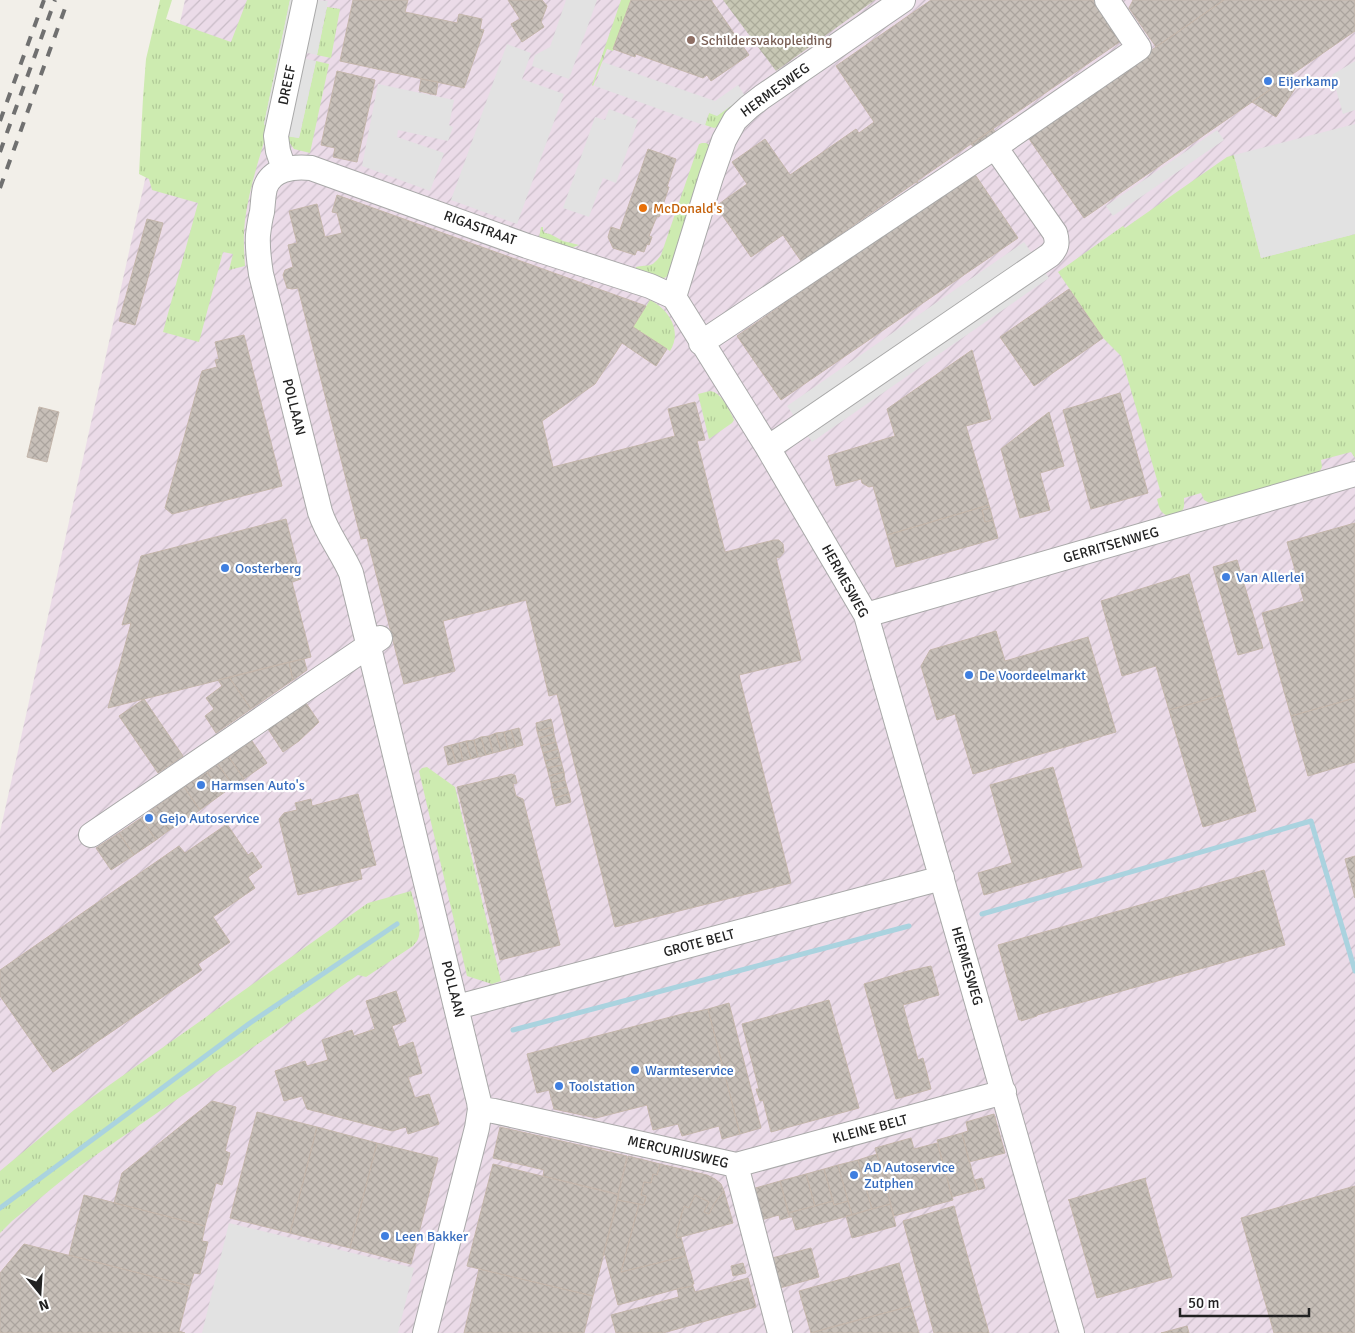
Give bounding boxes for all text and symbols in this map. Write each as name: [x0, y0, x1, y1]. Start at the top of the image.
place label: Schildersvakopleiding: [701, 32, 832, 49]
marker: Schildersvakopleiding: [685, 34, 697, 46]
street label: HERMESWEG: [737, 59, 813, 121]
street label: DREEF: [274, 63, 300, 107]
place label: Eijerkamp: [1278, 73, 1338, 90]
marker: Eijerkamp: [1262, 75, 1274, 87]
place label: McDonald's: [653, 200, 722, 217]
marker: McDonald's: [637, 202, 649, 214]
street label: RIGASTRAAT: [441, 207, 519, 249]
street label: POLLAAN: [279, 377, 309, 437]
street label: GERRITSENWEG: [1061, 523, 1161, 567]
street label: HERMESWEG: [818, 541, 872, 621]
place label: Oosterberg: [235, 560, 301, 577]
marker: Oosterberg: [219, 562, 231, 574]
place label: Van Allerlei: [1236, 569, 1305, 586]
marker: Van Allerlei: [1220, 571, 1232, 583]
place label: De Voordeelmarkt: [979, 667, 1086, 684]
marker: De Voordeelmarkt: [963, 669, 975, 681]
place label: Harmsen Auto's: [211, 777, 305, 794]
marker: Harmsen Auto's: [195, 779, 207, 791]
place label: Gejo Autoservice: [159, 810, 260, 827]
marker: Gejo Autoservice: [143, 812, 155, 824]
street label: GROTE BELT: [662, 925, 737, 961]
street label: HERMESWEG: [948, 925, 986, 1007]
street label: POLLAAN: [438, 959, 468, 1019]
place label: Warmteservice: [645, 1062, 734, 1079]
marker: Warmteservice: [629, 1064, 641, 1076]
place label: Toolstation: [569, 1078, 635, 1095]
marker: Toolstation: [553, 1080, 565, 1092]
street label: KLEINE BELT: [831, 1111, 910, 1147]
street label: MERCURIUSWEG: [626, 1132, 730, 1172]
place label: AD Autoservice Zutphen: [864, 1159, 955, 1192]
marker: AD Autoservice Zutphen: [848, 1169, 860, 1181]
place label: Leen Bakker: [395, 1228, 469, 1245]
marker: Leen Bakker: [379, 1230, 391, 1242]
north arrow: [15, 1268, 65, 1318]
scale bar: [1180, 1286, 1309, 1318]
text: 50 m: [1188, 1294, 1219, 1312]
text: N: [37, 1295, 51, 1314]

